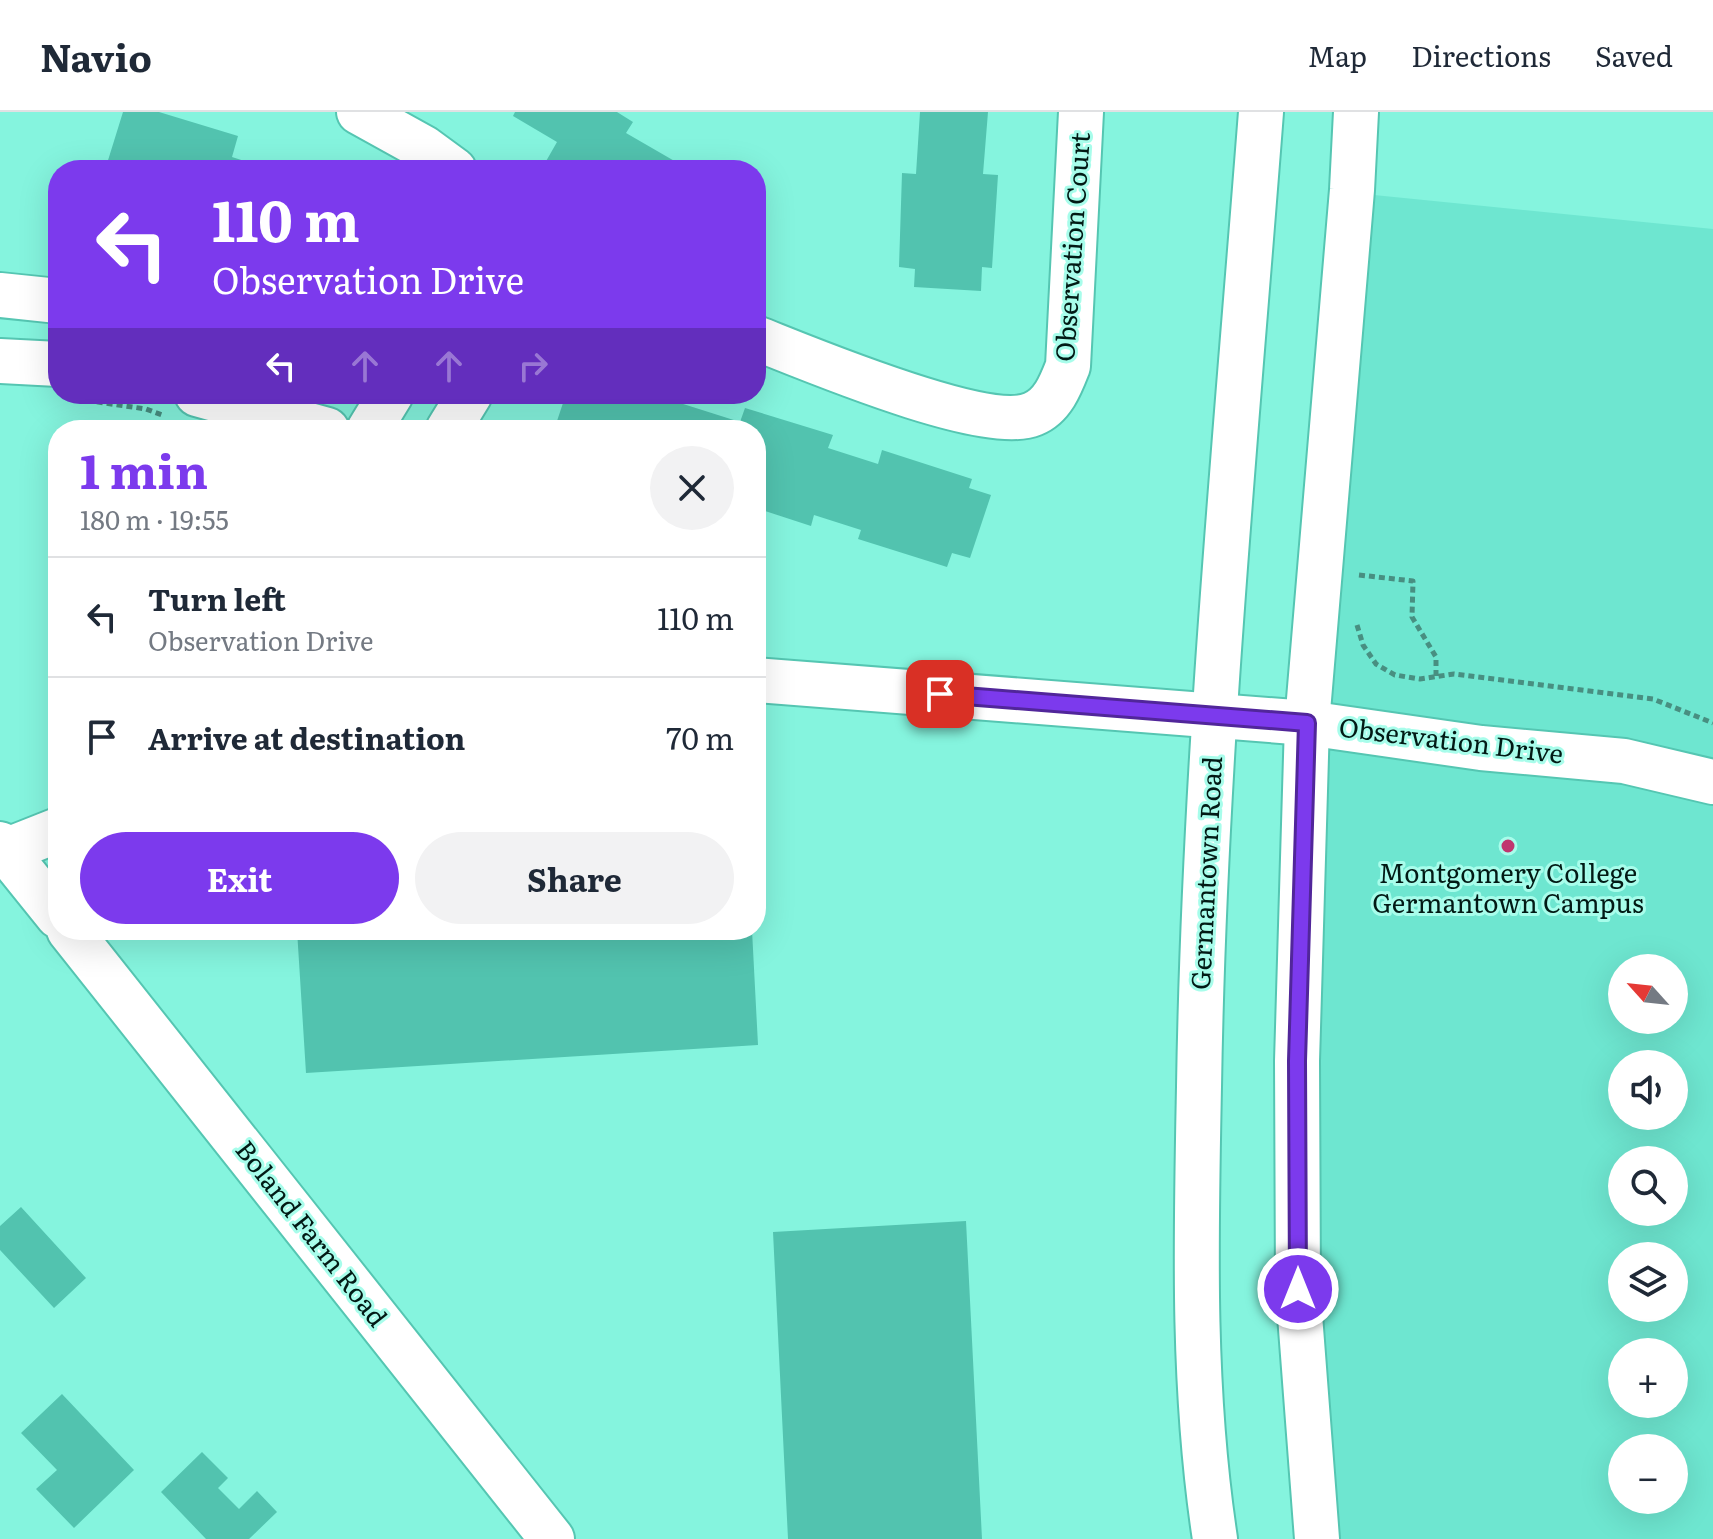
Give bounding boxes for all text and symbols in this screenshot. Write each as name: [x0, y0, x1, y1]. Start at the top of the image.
text: Navio: [40, 27, 152, 84]
text: Map: [1308, 34, 1367, 76]
text: Directions: [1411, 34, 1551, 76]
text: Saved: [1595, 34, 1673, 76]
street label: Observation Court: [1043, 130, 1098, 363]
text: 110 m: [212, 176, 360, 259]
icon: left: [80, 192, 184, 296]
text: Observation Drive: [212, 252, 524, 305]
icon: left: [259, 344, 303, 388]
icon: ahead: [343, 344, 387, 388]
icon: ahead: [427, 344, 471, 388]
icon: right: [511, 344, 555, 388]
text: 1 min: [80, 433, 208, 504]
button: close: [650, 446, 734, 530]
text: 180 m · 19:55: [80, 499, 229, 538]
text: Turn left: [148, 576, 286, 620]
icon: left: [80, 595, 124, 639]
text: 110 m: [657, 595, 734, 639]
text: Observation Drive: [148, 620, 374, 659]
pin: [906, 660, 974, 728]
icon: arrive: [918, 672, 962, 716]
street label: Observation Drive: [1337, 705, 1566, 772]
icon: arrive: [80, 715, 124, 759]
text: Arrive at destination: [148, 715, 465, 759]
text: 70 m: [666, 715, 734, 759]
street label: Germantown Road: [1179, 755, 1230, 991]
button: Exit: [80, 832, 399, 924]
button: Share: [415, 832, 734, 924]
marker: Montgomery College Germantown Campus: [1499, 837, 1517, 855]
place label: Montgomery College Germantown Campus: [1372, 852, 1644, 921]
north arrow: [1608, 954, 1688, 1034]
map controls: [1608, 954, 1688, 1514]
button: sound: [1608, 1050, 1688, 1130]
street label: Boland Farm Road: [228, 1131, 398, 1334]
button: search: [1608, 1146, 1688, 1226]
button: layers: [1608, 1242, 1688, 1322]
position arrow: [1256, 1247, 1340, 1331]
button: +: [1608, 1338, 1688, 1418]
button: −: [1608, 1434, 1688, 1514]

